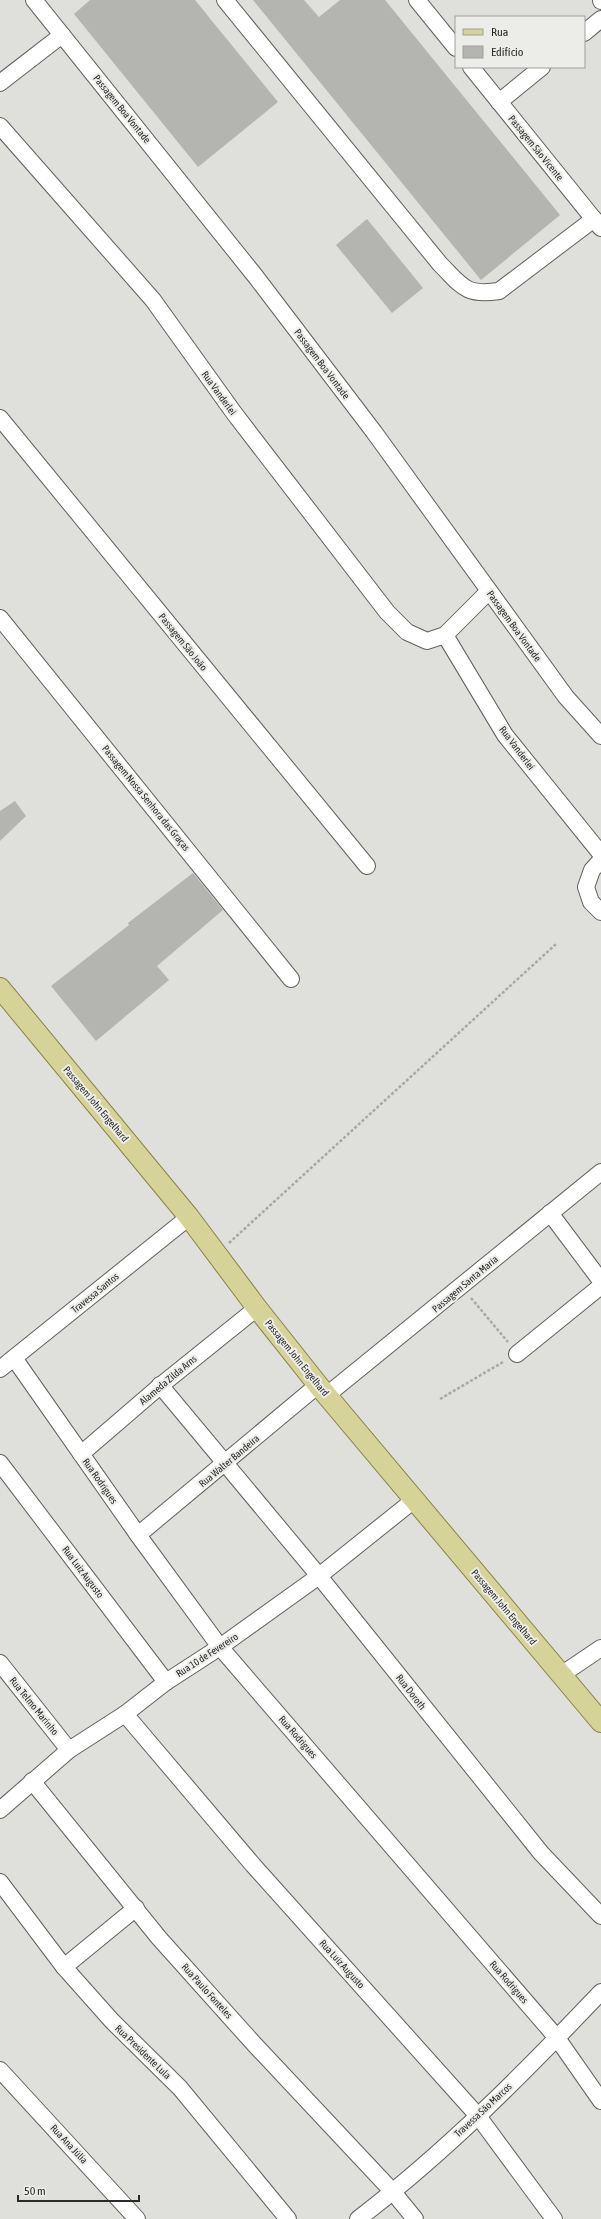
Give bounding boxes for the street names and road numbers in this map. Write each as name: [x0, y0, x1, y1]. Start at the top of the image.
street label: Passagem Boa Vontade: [91, 73, 153, 146]
street label: Passagem São Vicente: [506, 113, 566, 183]
street label: Passagem Boa Vontade: [292, 327, 352, 401]
street label: Rua Vanderlei: [199, 369, 239, 417]
street label: Passagem Boa Vontade: [485, 589, 544, 664]
street label: Passagem São João: [157, 611, 210, 673]
street label: Rua Vanderlei: [497, 724, 537, 772]
street label: Passagem Nossa Senhora das Graças: [100, 743, 192, 853]
street label: Passagem John Engelhard: [61, 1064, 131, 1144]
street label: Passagem Santa Maria: [430, 1253, 500, 1315]
street label: Travessa Santos: [69, 1270, 121, 1315]
street label: Passagem John Engelhard: [263, 1318, 331, 1399]
street label: Alameda Zilda Arns: [137, 1353, 199, 1407]
street label: Rua Walter Bandeira: [197, 1432, 262, 1489]
street label: Rua Rodrigues: [80, 1456, 120, 1506]
street label: Rua Luiz Augusto: [60, 1544, 106, 1600]
street label: Passagem John Engelhard: [469, 1567, 539, 1647]
street label: Rua 10 de Fevereiro: [174, 1631, 240, 1679]
street label: Rua Doroth: [394, 1672, 428, 1712]
street label: Rua Telmo Marinho: [7, 1675, 61, 1737]
street label: Rua Rodrigues: [277, 1713, 320, 1761]
street label: Rua Luiz Augusto: [317, 1937, 367, 1991]
street label: Rua Rodrigues: [488, 1958, 531, 2006]
street label: Rua Paulo Fonteles: [179, 1961, 235, 2021]
street label: Rua Presidente Lula: [113, 2023, 173, 2082]
street label: Travessa São Marcos: [452, 2080, 514, 2139]
street label: Rua Ana Júlia: [48, 2122, 90, 2166]

